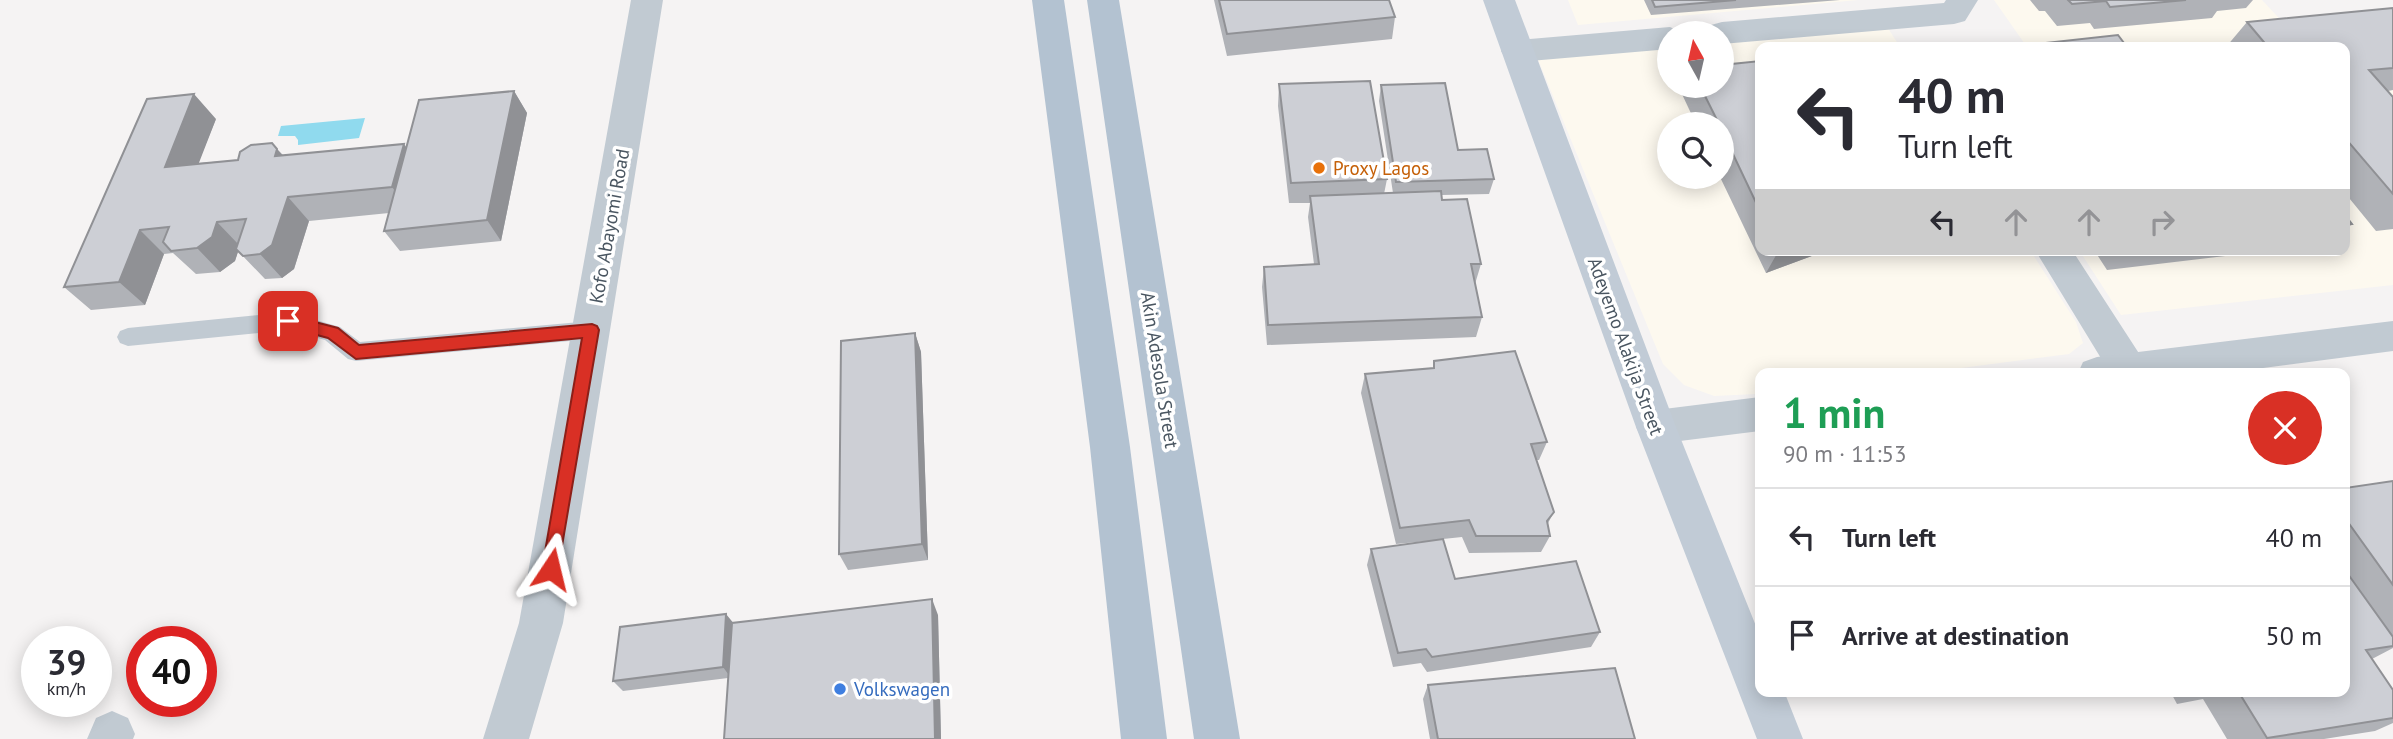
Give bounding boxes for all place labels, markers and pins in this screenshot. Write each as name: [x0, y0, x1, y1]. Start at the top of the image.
place label: Proxy Lagos: [1333, 156, 1429, 180]
marker: Proxy Lagos: [1311, 160, 1327, 176]
pin: [258, 291, 318, 351]
place label: Volkswagen: [853, 677, 950, 701]
marker: Volkswagen: [832, 681, 848, 697]

